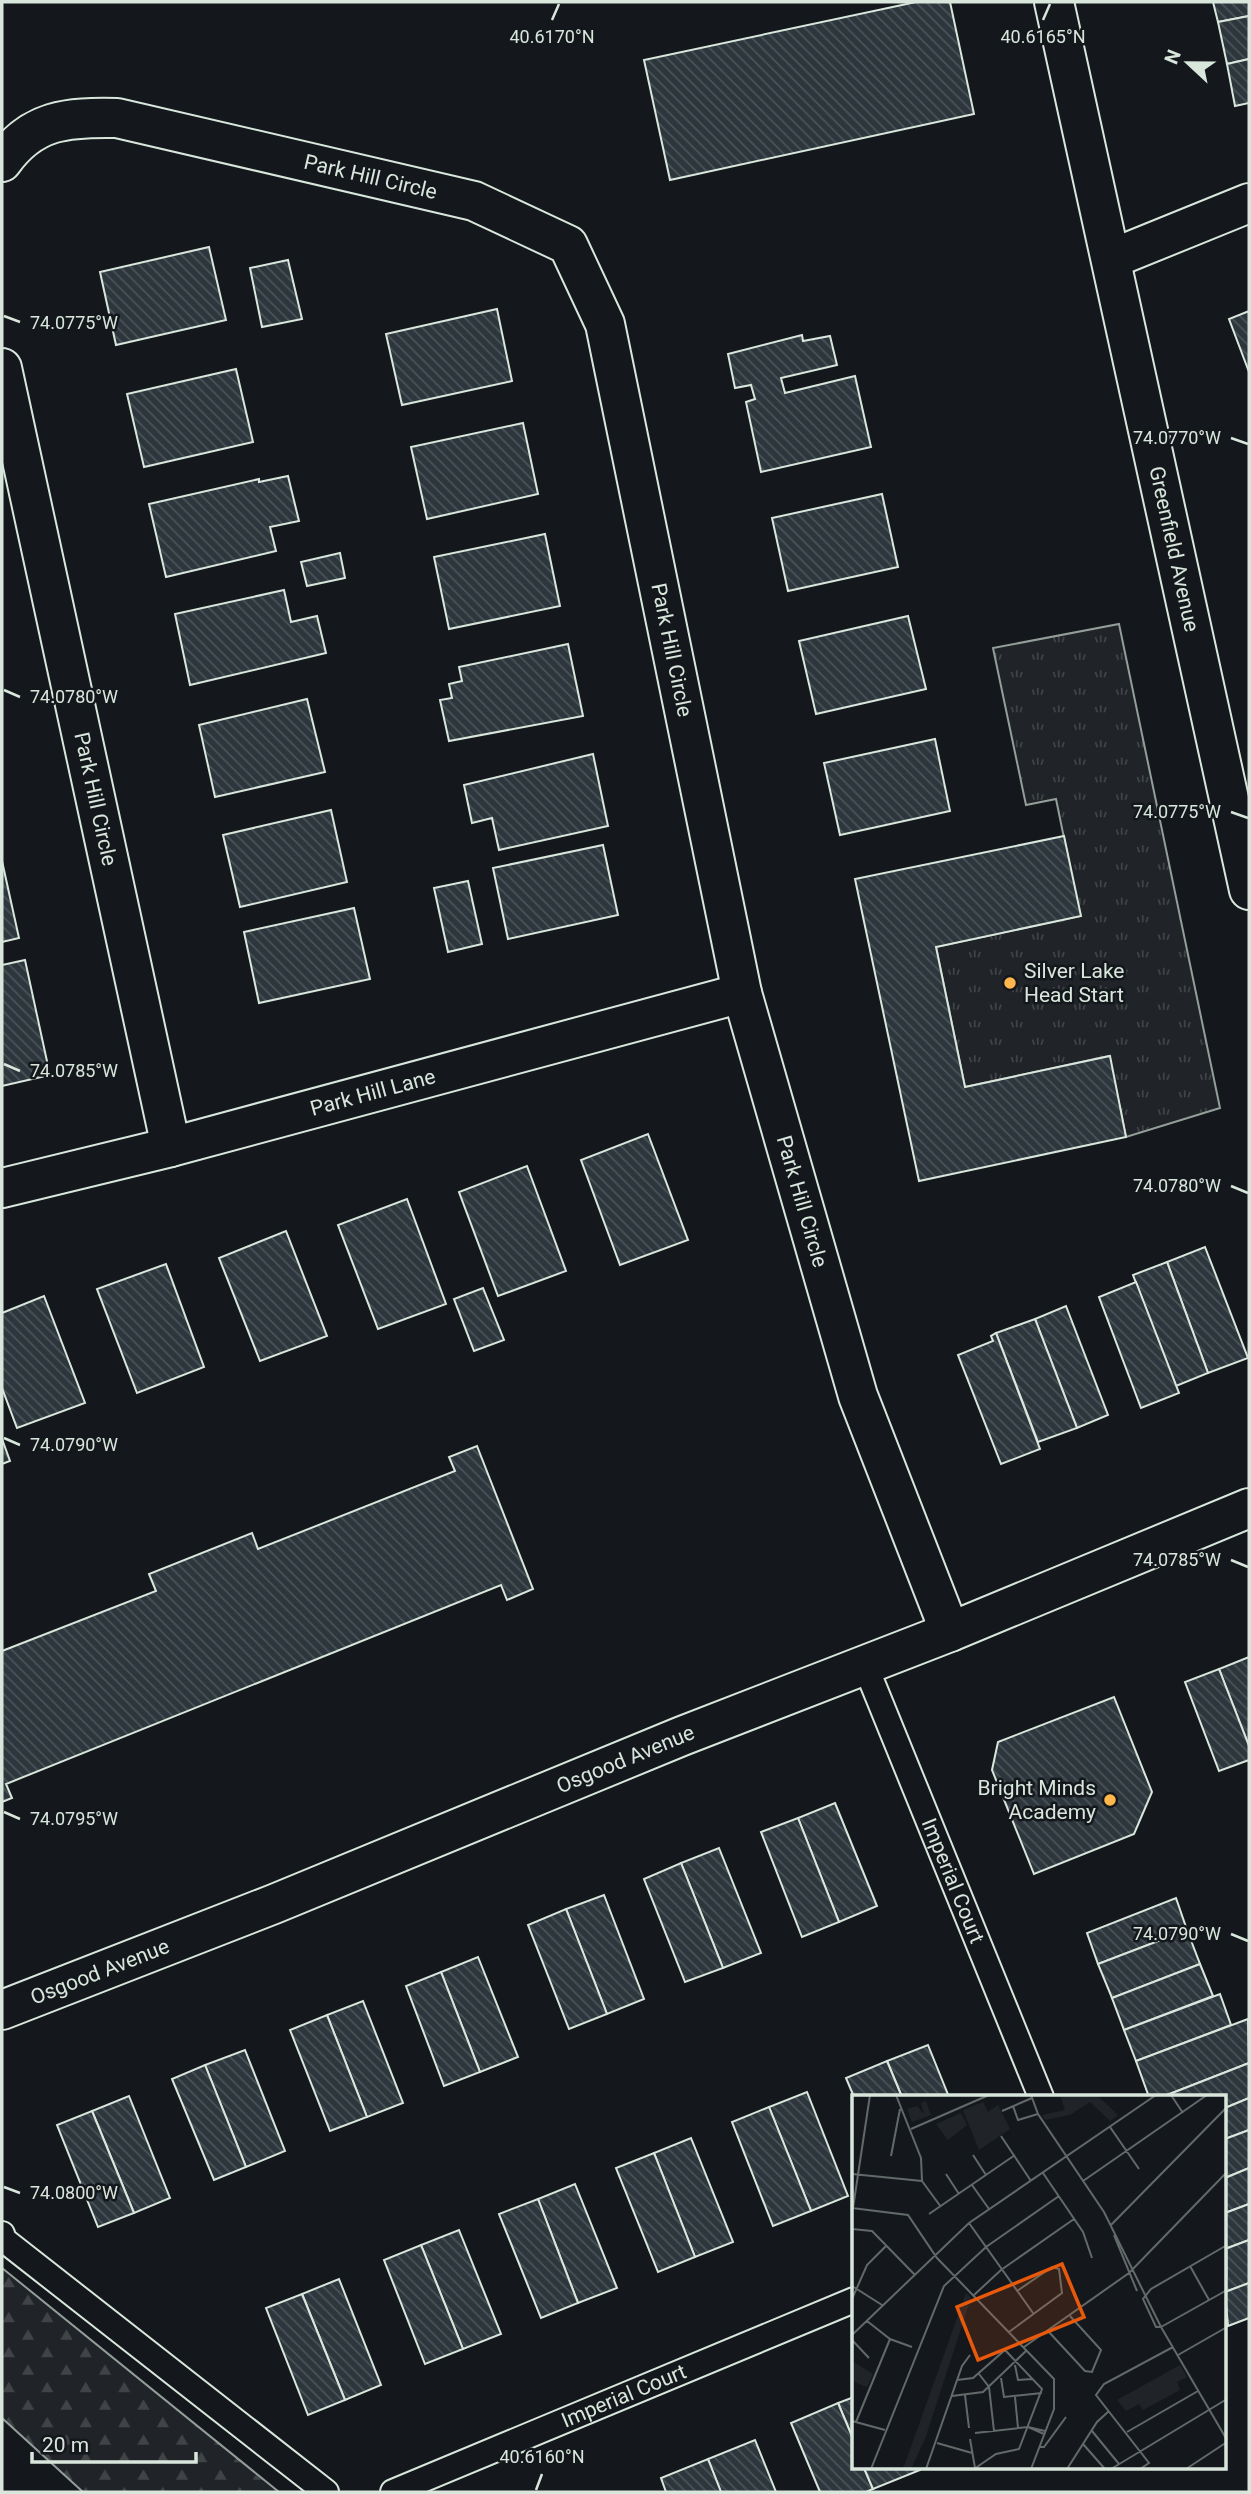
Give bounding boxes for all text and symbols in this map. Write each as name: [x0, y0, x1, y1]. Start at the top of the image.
text: 40.6170°N: [509, 26, 595, 47]
text: 40.6165°N: [1000, 26, 1086, 47]
north arrow: [1153, 28, 1223, 98]
text: N: [1160, 46, 1186, 67]
street label: Park Hill Circle: [302, 150, 439, 204]
text: 74.0775°W: [30, 312, 118, 333]
text: 74.0770°W: [1133, 427, 1221, 448]
street label: Greenfield Avenue: [1144, 464, 1204, 634]
street label: Park Hill Circle: [646, 581, 697, 719]
text: 74.0780°W: [30, 686, 118, 707]
street label: Park Hill Circle: [69, 730, 122, 868]
text: 74.0775°W: [1133, 801, 1221, 822]
place label: Silver Lake Head Start: [1024, 959, 1125, 1007]
marker: Silver Lake Head Start: [1002, 975, 1018, 991]
text: 74.0785°W: [30, 1060, 118, 1081]
street label: Park Hill Lane: [308, 1064, 438, 1121]
street label: Park Hill Circle: [772, 1133, 832, 1270]
text: 74.0780°W: [1133, 1175, 1221, 1196]
text: 74.0790°W: [30, 1434, 118, 1455]
text: 74.0785°W: [1133, 1549, 1221, 1570]
street label: Osgood Avenue: [553, 1720, 698, 1798]
place label: Bright Minds Academy: [978, 1776, 1096, 1824]
marker: Bright Minds Academy: [1102, 1792, 1118, 1808]
text: 74.0795°W: [30, 1808, 118, 1829]
street label: Imperial Court: [917, 1815, 989, 1947]
text: 74.0790°W: [1133, 1923, 1221, 1944]
street label: Osgood Avenue: [27, 1934, 173, 2010]
inset map: [852, 2095, 1226, 2470]
text: 74.0800°W: [30, 2182, 118, 2203]
street label: Imperial Court: [558, 2359, 690, 2432]
scale bar: [32, 2420, 196, 2464]
text: 20 m: [42, 2433, 89, 2457]
text: 40.6160°N: [499, 2446, 585, 2467]

